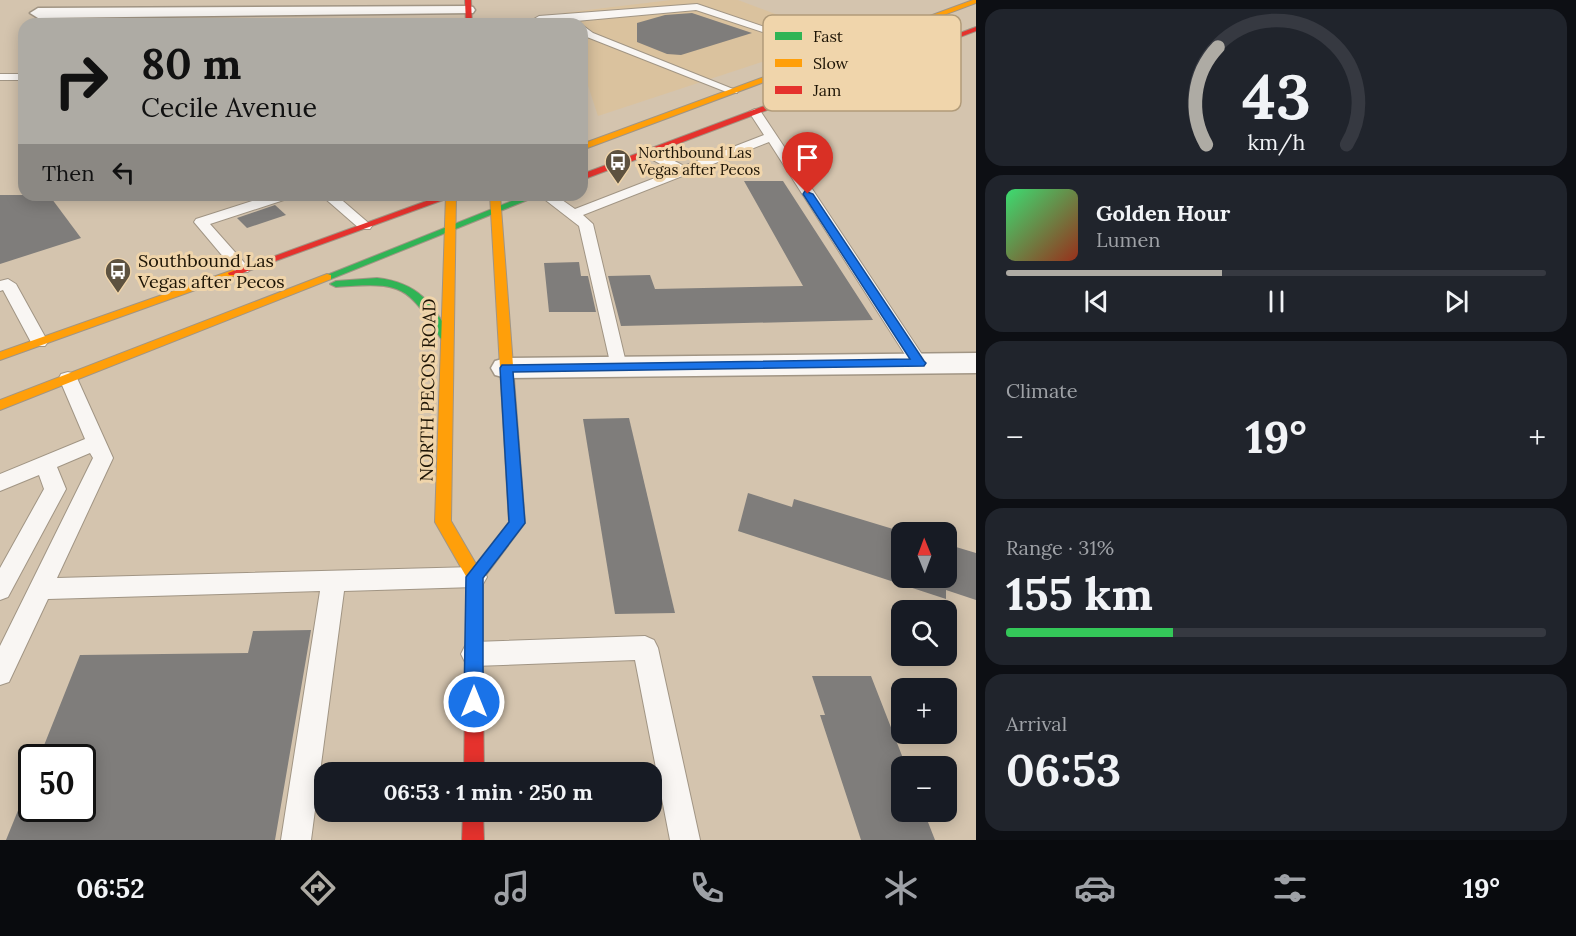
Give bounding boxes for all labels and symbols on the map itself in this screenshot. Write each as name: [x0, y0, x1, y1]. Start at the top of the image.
legend: [763, 15, 961, 111]
text: Fast: [813, 26, 844, 46]
text: Slow: [813, 53, 849, 73]
text: Jam: [812, 80, 841, 100]
pin: [782, 132, 833, 194]
place label: Northbound Las Vegas after Pecos: [637, 143, 760, 179]
bus stop icon: Northbound Las Vegas after Pecos: [603, 147, 633, 185]
place label: Southbound Las Vegas after Pecos: [137, 249, 285, 293]
bus stop icon: Southbound Las Vegas after Pecos: [103, 256, 133, 294]
street label: NORTH PECOS ROAD: [414, 298, 441, 482]
north arrow: [891, 522, 957, 588]
position arrow: [442, 670, 506, 734]
speed limit sign: 50: [18, 744, 96, 822]

